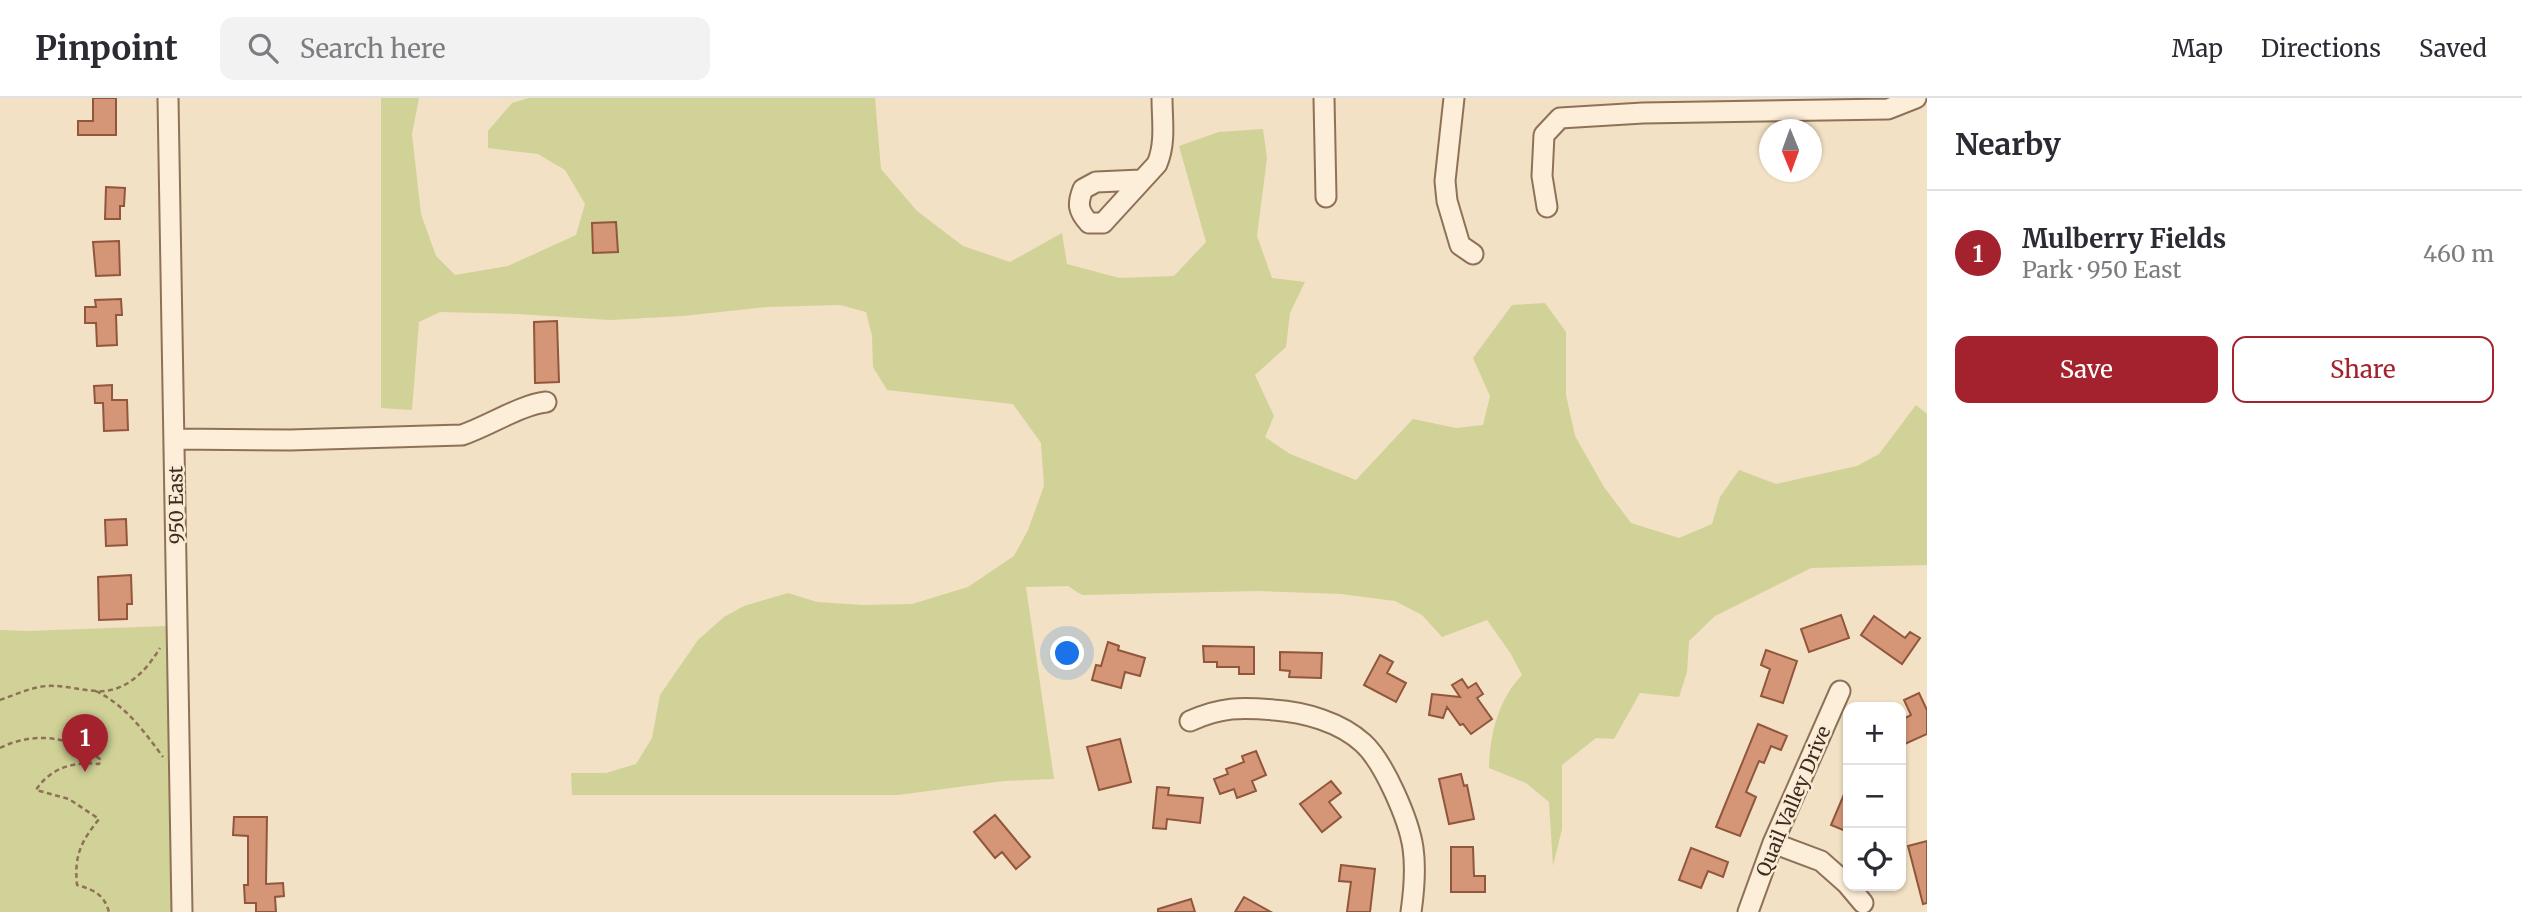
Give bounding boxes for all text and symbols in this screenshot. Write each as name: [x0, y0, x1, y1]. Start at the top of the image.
search box: [220, 17, 710, 80]
text: Pinpoint: [35, 28, 178, 69]
icon: search: [244, 29, 282, 67]
text: Search here: [300, 32, 446, 65]
text: Map: [2172, 33, 2223, 64]
text: Directions: [2261, 33, 2381, 64]
text: Saved: [2419, 33, 2487, 64]
north arrow: [1759, 119, 1822, 182]
text: Nearby: [1955, 125, 2061, 163]
text: Mulberry Fields: [2022, 222, 2226, 255]
text: 1: [1973, 239, 1983, 268]
text: 460 m: [2423, 239, 2494, 268]
text: Park · 950 East: [2022, 255, 2181, 284]
button: Save: [1955, 336, 2218, 403]
button: Share: [2232, 336, 2494, 403]
street label: 950 East: [163, 465, 189, 544]
your location: [1050, 636, 1084, 670]
map controls: [1843, 702, 1906, 891]
button: +: [1843, 702, 1906, 765]
pin: 1: [62, 714, 108, 772]
street label: Quail Valley Drive: [1750, 722, 1836, 880]
button: −: [1843, 765, 1906, 828]
button: locate: [1843, 828, 1906, 891]

